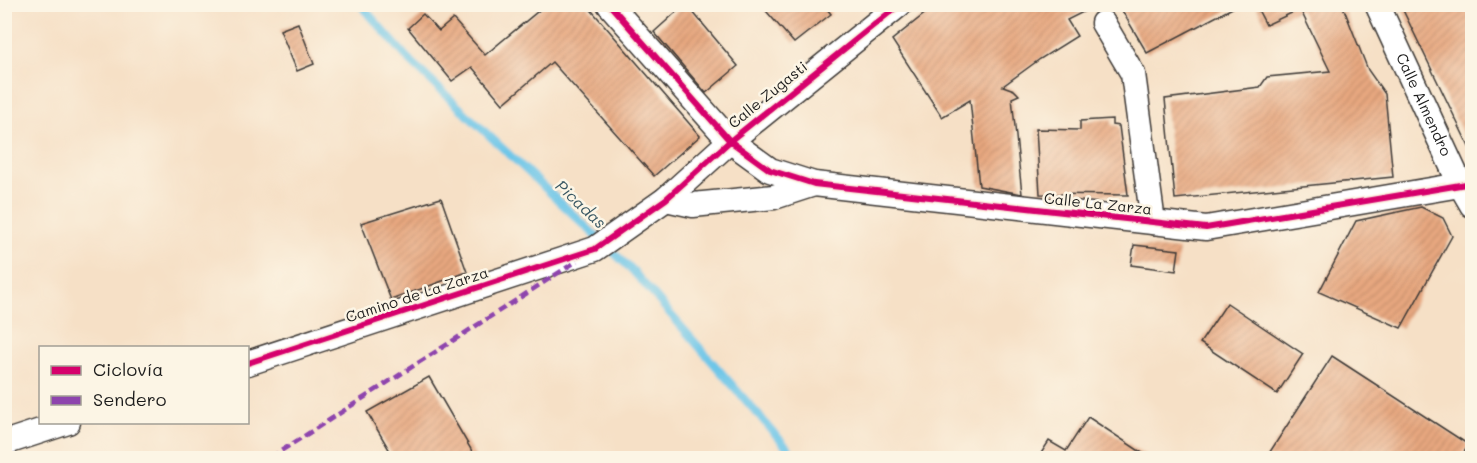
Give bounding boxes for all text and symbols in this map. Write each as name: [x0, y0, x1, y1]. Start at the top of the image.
street label: Calle Almendro: [1392, 50, 1457, 159]
street label: Calle Zugasti: [724, 56, 811, 132]
water label: Picadas: [552, 175, 611, 233]
street label: Calle La Zarza: [1043, 187, 1153, 219]
street label: Camino de La Zarza: [343, 262, 491, 327]
legend: [39, 346, 249, 424]
text: Ciclovía: [93, 357, 164, 381]
text: Sendero: [93, 387, 167, 411]

